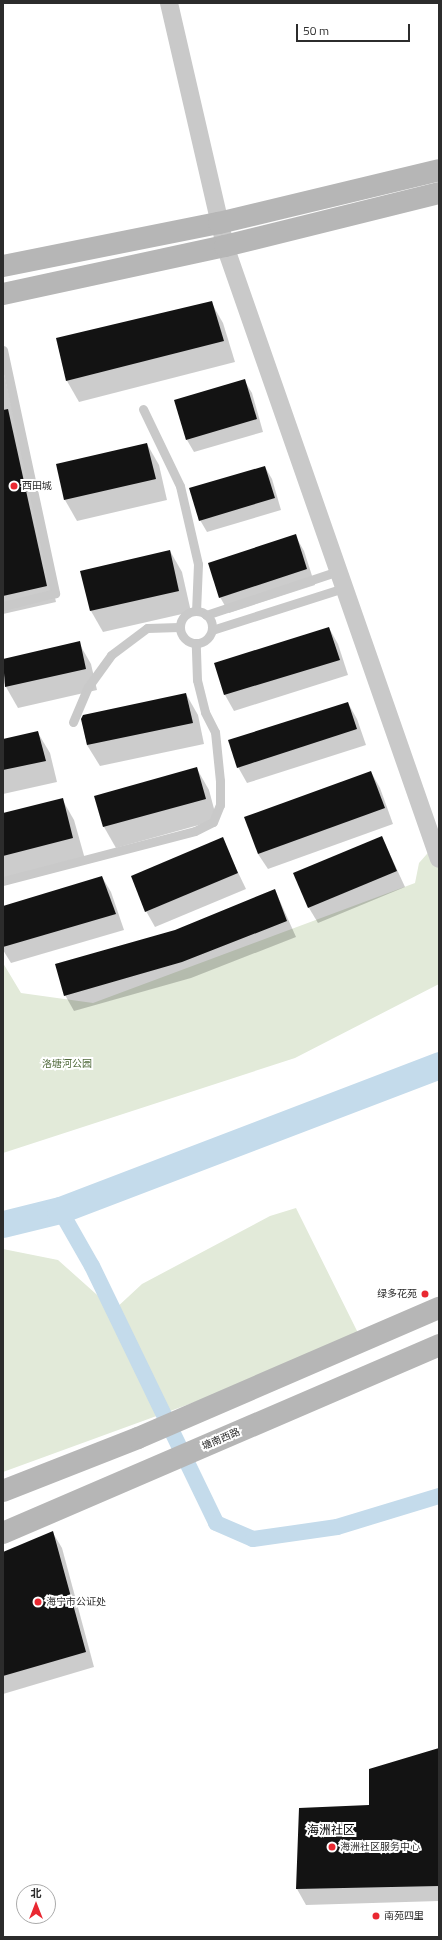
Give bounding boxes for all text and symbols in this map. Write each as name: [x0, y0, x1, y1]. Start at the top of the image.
scale bar: [298, 16, 412, 42]
text: 50 m: [303, 21, 329, 40]
place label: 西田城: [22, 480, 52, 492]
marker: 西田城: [9, 481, 19, 491]
park label: 洛塘河公园: [42, 1058, 92, 1070]
place label: 绿多花苑: [377, 1288, 417, 1300]
marker: 绿多花苑: [420, 1289, 430, 1299]
street label: 塘南西路: [200, 1426, 242, 1452]
place label: 海宁市公证处: [46, 1596, 106, 1608]
marker: 海宁市公证处: [33, 1597, 43, 1607]
district label: 海洲社区: [307, 1823, 355, 1837]
place label: 海洲社区服务中心: [340, 1841, 420, 1853]
marker: 海洲社区服务中心: [327, 1842, 337, 1852]
north arrow: [16, 1884, 56, 1924]
text: 北: [31, 1885, 42, 1901]
place label: 南苑四里: [384, 1910, 424, 1922]
marker: 南苑四里: [371, 1911, 381, 1921]

